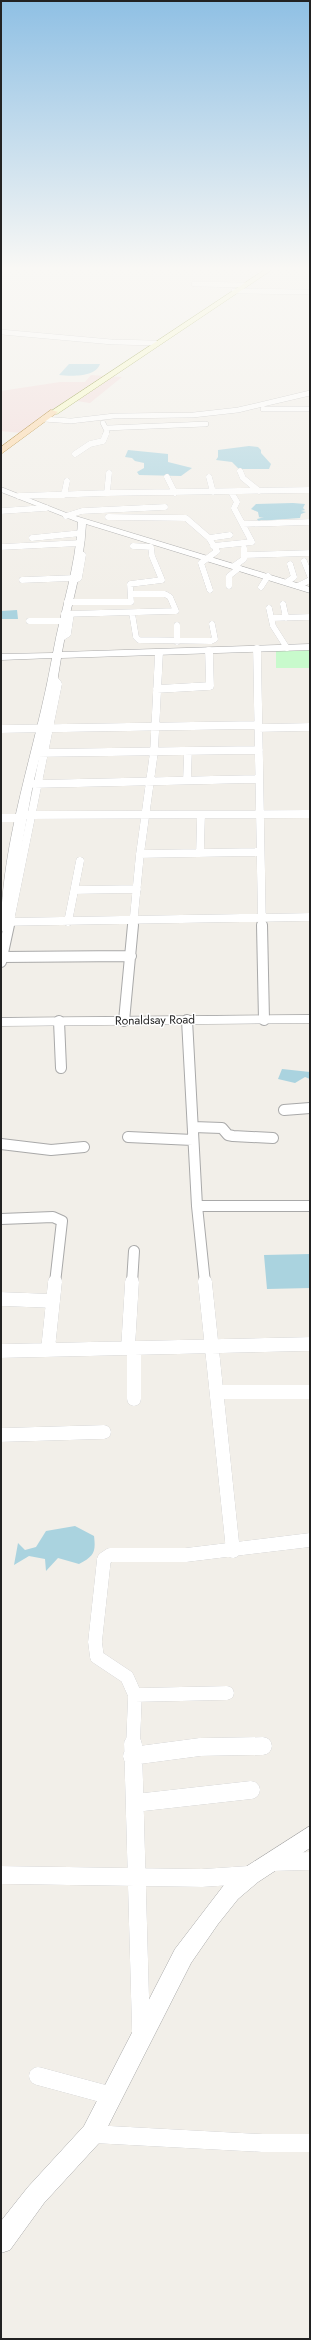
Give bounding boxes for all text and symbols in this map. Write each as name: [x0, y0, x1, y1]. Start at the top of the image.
street label: Ronaldsay Road: [115, 1010, 195, 1030]

